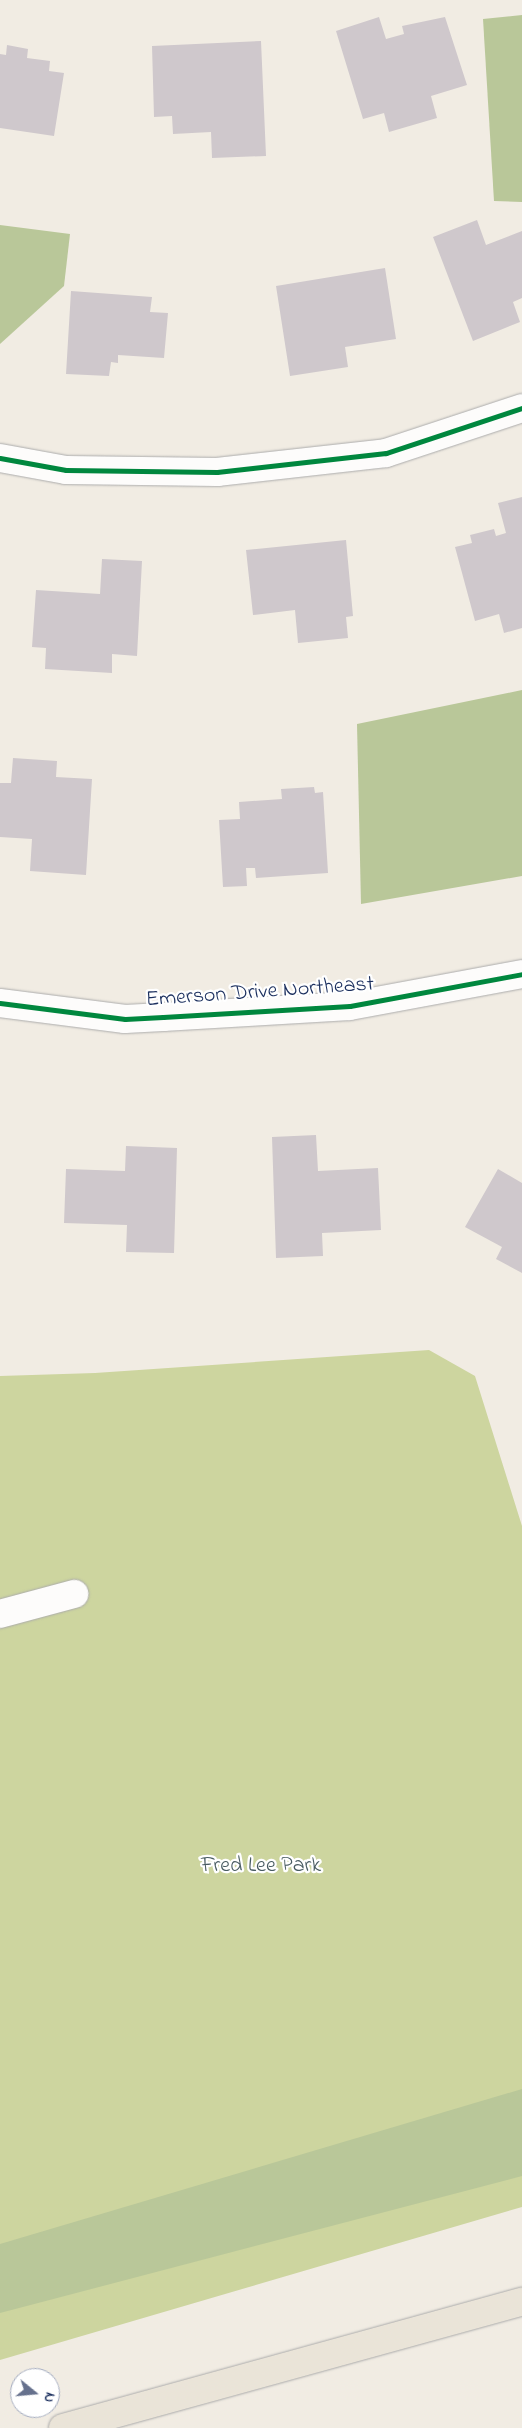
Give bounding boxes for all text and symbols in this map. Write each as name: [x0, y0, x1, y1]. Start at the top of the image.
street label: Emerson Drive Northeast: [145, 972, 375, 1014]
park label: Fred Lee Park: [201, 1854, 321, 1880]
north arrow: [10, 2368, 60, 2418]
text: N: [37, 2390, 60, 2405]

